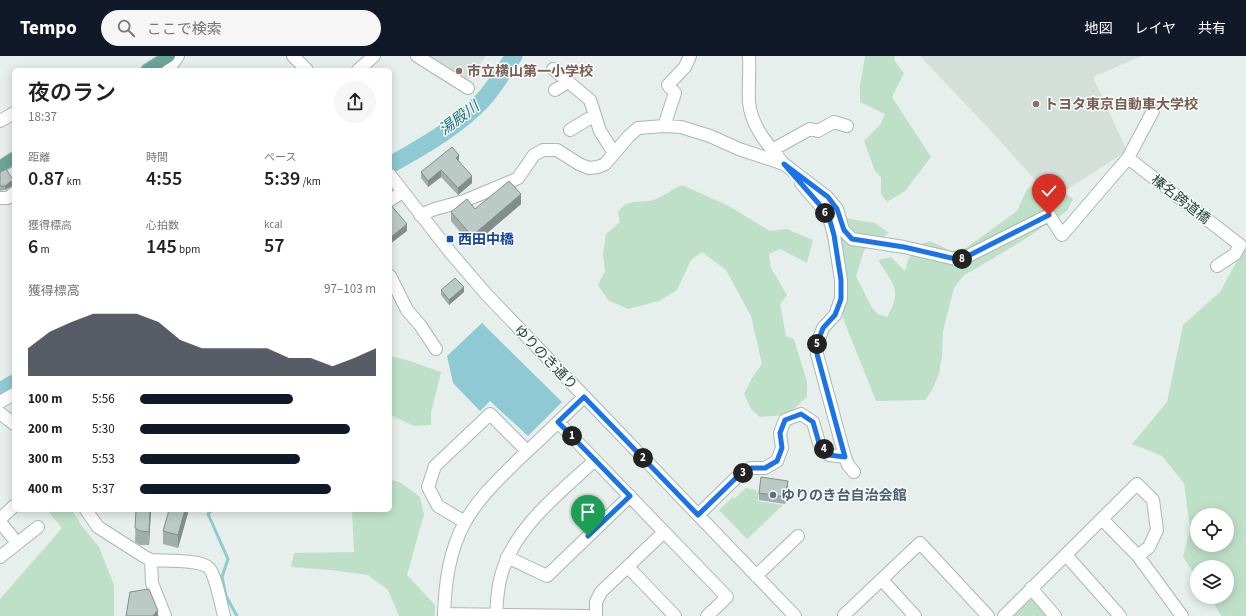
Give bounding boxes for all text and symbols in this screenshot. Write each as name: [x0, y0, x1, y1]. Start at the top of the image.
search box: [101, 10, 381, 46]
text: Tempo: [20, 15, 77, 42]
icon: search: [115, 17, 137, 39]
text: ここで検索: [147, 19, 222, 40]
text: 地図: [1084, 19, 1112, 39]
text: レイヤ: [1134, 19, 1176, 39]
text: 共有: [1198, 19, 1226, 39]
place label: 市立横山第一小学校: [467, 62, 593, 82]
marker: 市立横山第一小学校: [454, 66, 464, 76]
text: 夜のラン: [28, 77, 116, 109]
button: share: [334, 81, 376, 123]
water label: 湯殿川: [435, 95, 485, 140]
place label: トヨタ東京自動車大学校: [1044, 95, 1198, 115]
marker: トヨタ東京自動車大学校: [1031, 99, 1041, 109]
text: 18:37: [28, 108, 57, 126]
text: 距離: [28, 150, 50, 165]
text: 時間: [146, 150, 168, 165]
text: ペース: [264, 150, 296, 165]
text: 0.87: [28, 165, 64, 193]
text: 4:55: [146, 165, 182, 193]
text: 5:39: [264, 165, 300, 193]
street label: 榛名跨道橋: [1147, 170, 1214, 229]
text: km: [64, 174, 81, 189]
text: /km: [300, 174, 321, 189]
pin: [1032, 174, 1066, 215]
icon: check: [1038, 180, 1060, 202]
pin: 6: [815, 203, 835, 223]
text: 6: [822, 205, 828, 220]
text: kcal: [264, 217, 283, 232]
text: 獲得標高: [28, 218, 72, 233]
text: 心拍数: [146, 218, 179, 233]
place label: 西田中橋: [458, 230, 514, 250]
text: 57: [264, 232, 285, 260]
text: 6: [28, 233, 38, 261]
text: 145: [146, 233, 177, 261]
marker: 西田中橋: [445, 234, 455, 244]
text: m: [38, 242, 50, 257]
text: bpm: [177, 242, 200, 257]
pin: 8: [952, 249, 972, 269]
text: 8: [959, 251, 965, 266]
text: 97–103 m: [324, 280, 376, 298]
text: 獲得標高: [28, 282, 80, 300]
street label: ゆりのき通り: [509, 321, 582, 395]
pin: 5: [807, 334, 827, 354]
text: 5: [814, 336, 820, 351]
text: 100 m: [28, 390, 62, 408]
text: 5:56: [92, 390, 115, 408]
text: 200 m: [28, 420, 62, 438]
text: 5:30: [92, 420, 115, 438]
pin: 1: [562, 426, 582, 446]
text: 1: [569, 428, 575, 443]
pin: 4: [814, 439, 834, 459]
text: 4: [821, 441, 827, 456]
pin: 2: [633, 448, 653, 468]
text: 300 m: [28, 450, 62, 468]
text: 5:53: [92, 450, 115, 468]
text: 2: [640, 450, 646, 465]
pin: 3: [733, 463, 753, 483]
text: 3: [740, 465, 746, 480]
text: 400 m: [28, 480, 62, 498]
text: 5:37: [92, 480, 115, 498]
place label: ゆりのき台自治会館: [781, 486, 907, 506]
marker: ゆりのき台自治会館: [768, 490, 778, 500]
pin: [571, 495, 605, 536]
icon: arrive: [577, 501, 599, 523]
map controls: [1190, 508, 1234, 604]
button: locate: [1190, 508, 1234, 552]
button: layers: [1190, 560, 1234, 604]

